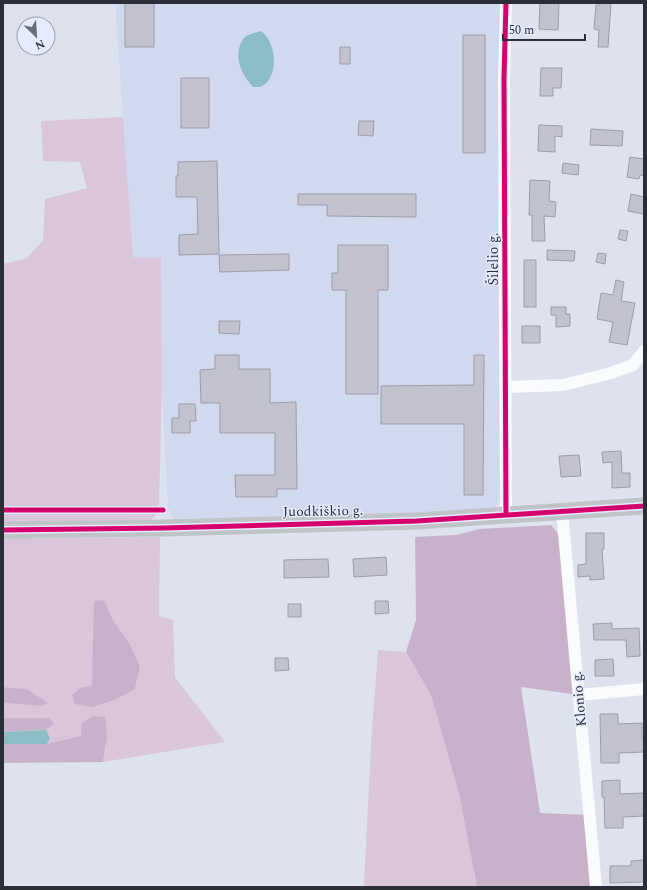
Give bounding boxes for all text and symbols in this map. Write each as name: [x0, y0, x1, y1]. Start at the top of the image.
north arrow: [16, 16, 56, 56]
scale bar: [503, 16, 585, 42]
text: 50 m: [509, 21, 534, 40]
text: N: [32, 35, 48, 54]
street label: Šilelio g.: [483, 233, 504, 285]
street label: Juodkiškio g.: [283, 500, 363, 522]
street label: Klonio g.: [566, 670, 592, 728]

